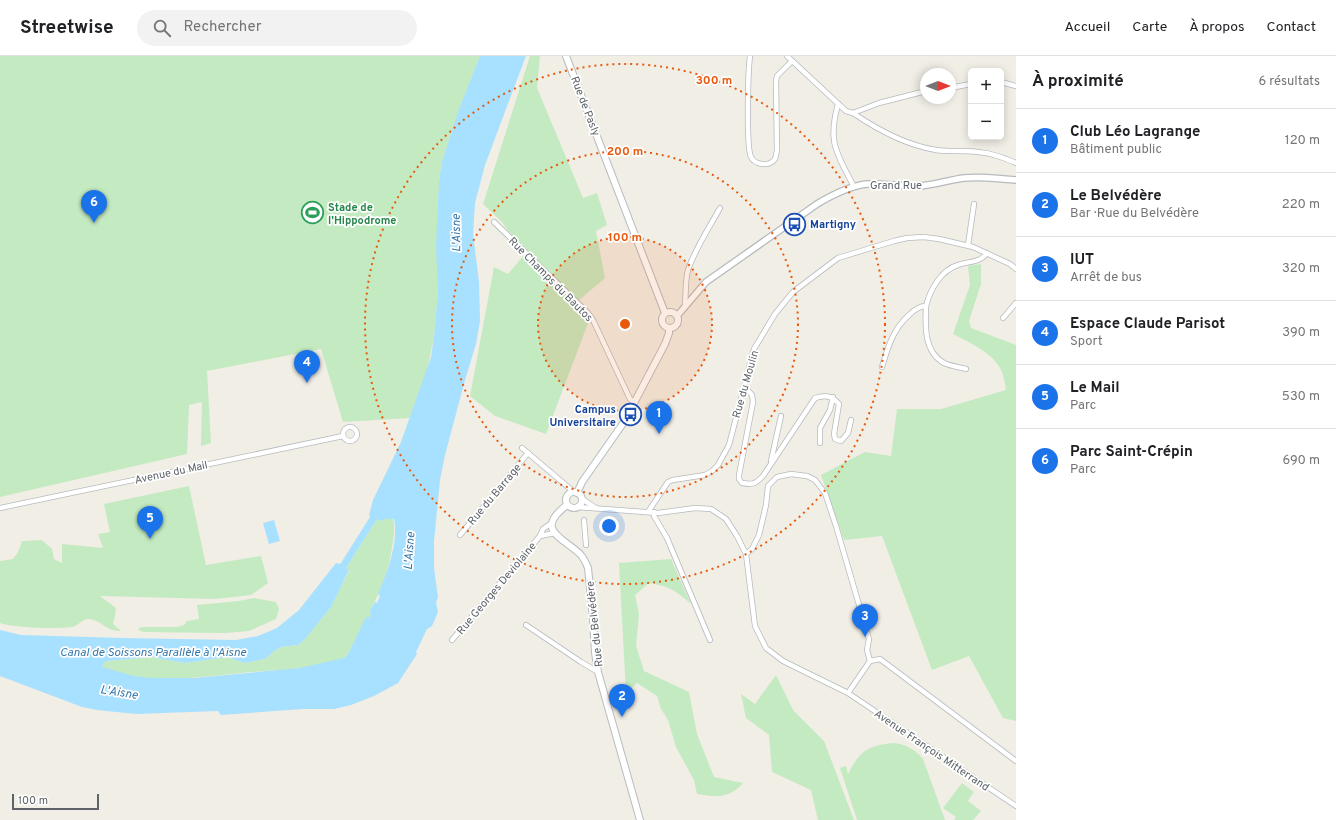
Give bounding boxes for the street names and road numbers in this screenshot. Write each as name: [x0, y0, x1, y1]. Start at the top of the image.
street label: Rue de Pasly: [567, 75, 603, 138]
street label: Grand Rue: [870, 179, 922, 193]
street label: Rue Champs du Bautos: [505, 234, 596, 325]
street label: Rue du Moulin: [730, 349, 762, 420]
street label: Avenue du Mail: [133, 458, 209, 488]
street label: Rue du Barrage: [465, 461, 525, 528]
street label: Rue Georges Deviolaine: [454, 539, 540, 638]
street label: Rue du Belvédère: [584, 580, 606, 668]
street label: Avenue François Mitterrand: [871, 707, 992, 795]

